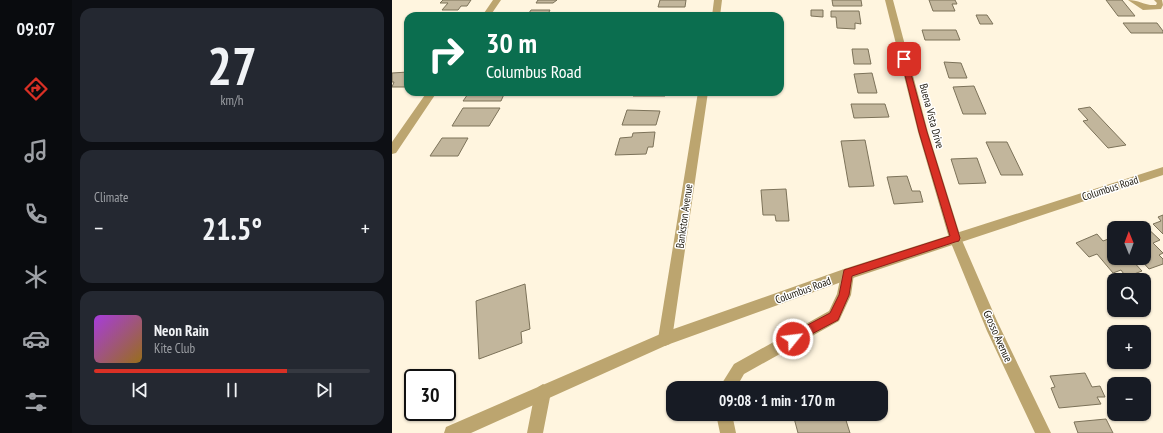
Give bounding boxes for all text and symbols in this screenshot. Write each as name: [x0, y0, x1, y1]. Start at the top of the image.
text: 09:07: [17, 17, 55, 40]
text: 30 m: [486, 24, 537, 61]
icon: right: [420, 28, 472, 80]
text: 27: [207, 32, 257, 99]
pin: [887, 42, 921, 76]
icon: arrive: [893, 48, 915, 70]
text: Columbus Road: [486, 60, 581, 83]
icon: directions: [22, 75, 50, 103]
street label: Buena Vista Drive: [917, 82, 948, 150]
text: km/h: [220, 92, 244, 109]
icon: music: [22, 137, 50, 165]
street label: Columbus Road: [1080, 172, 1140, 204]
street label: Bankston Avenue: [673, 183, 696, 249]
text: Climate: [94, 189, 128, 206]
icon: phone: [22, 200, 50, 228]
text: 21.5°: [202, 209, 262, 248]
text: −: [94, 214, 103, 242]
text: +: [361, 214, 370, 242]
north arrow: [1107, 221, 1151, 265]
map controls: [1107, 221, 1151, 421]
icon: climate: [22, 263, 50, 291]
street label: Columbus Road: [773, 273, 833, 307]
button: search: [1107, 273, 1151, 317]
street label: Grosso Avenue: [980, 308, 1016, 364]
position arrow: [772, 318, 814, 360]
text: Neon Rain: [154, 321, 209, 340]
icon: car: [22, 325, 50, 353]
button: +: [1107, 325, 1151, 369]
text: Kite Club: [154, 340, 195, 357]
speed limit sign: 30: [404, 369, 456, 421]
button: −: [1107, 377, 1151, 421]
icon: previous: [129, 379, 151, 401]
icon: pause: [221, 379, 243, 401]
icon: next: [313, 379, 335, 401]
icon: filters: [22, 388, 50, 416]
text: 09:08 · 1 min · 170 m: [719, 391, 835, 410]

